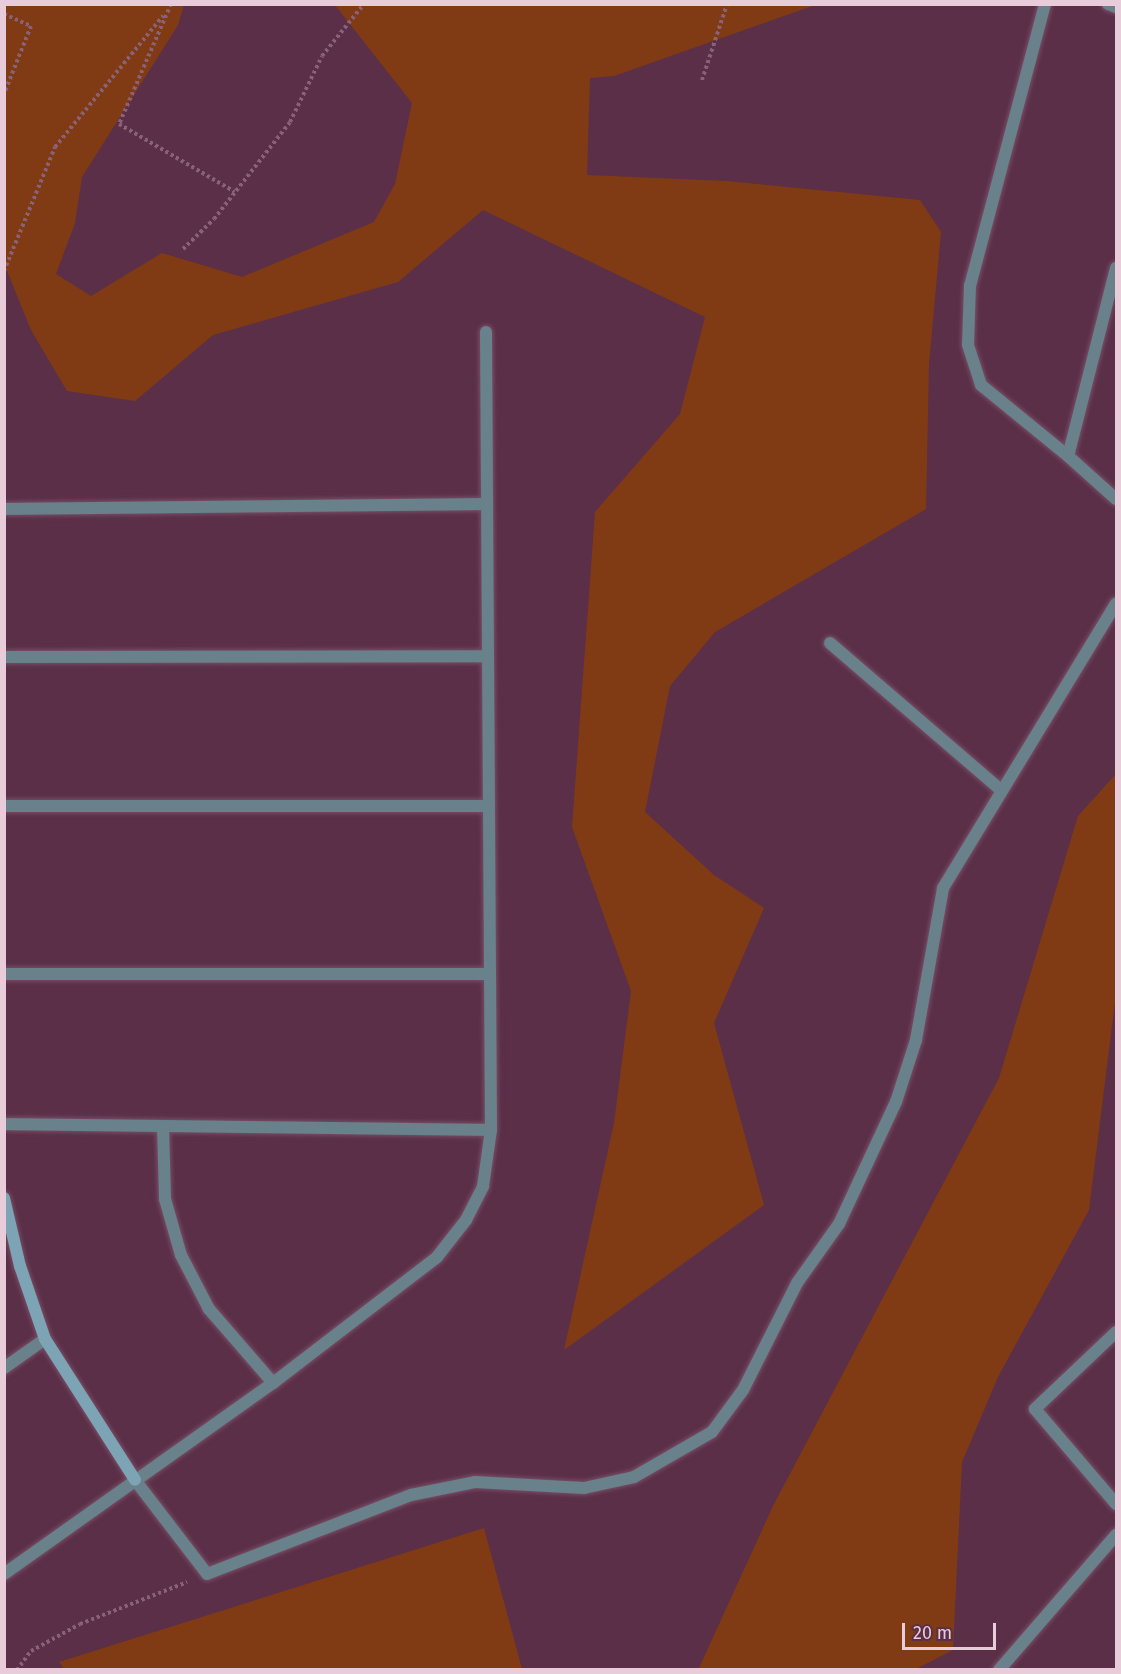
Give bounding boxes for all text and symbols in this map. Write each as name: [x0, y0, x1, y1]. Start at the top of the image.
scale bar: [905, 1611, 1000, 1649]
text: 20 m: [913, 1622, 952, 1644]

